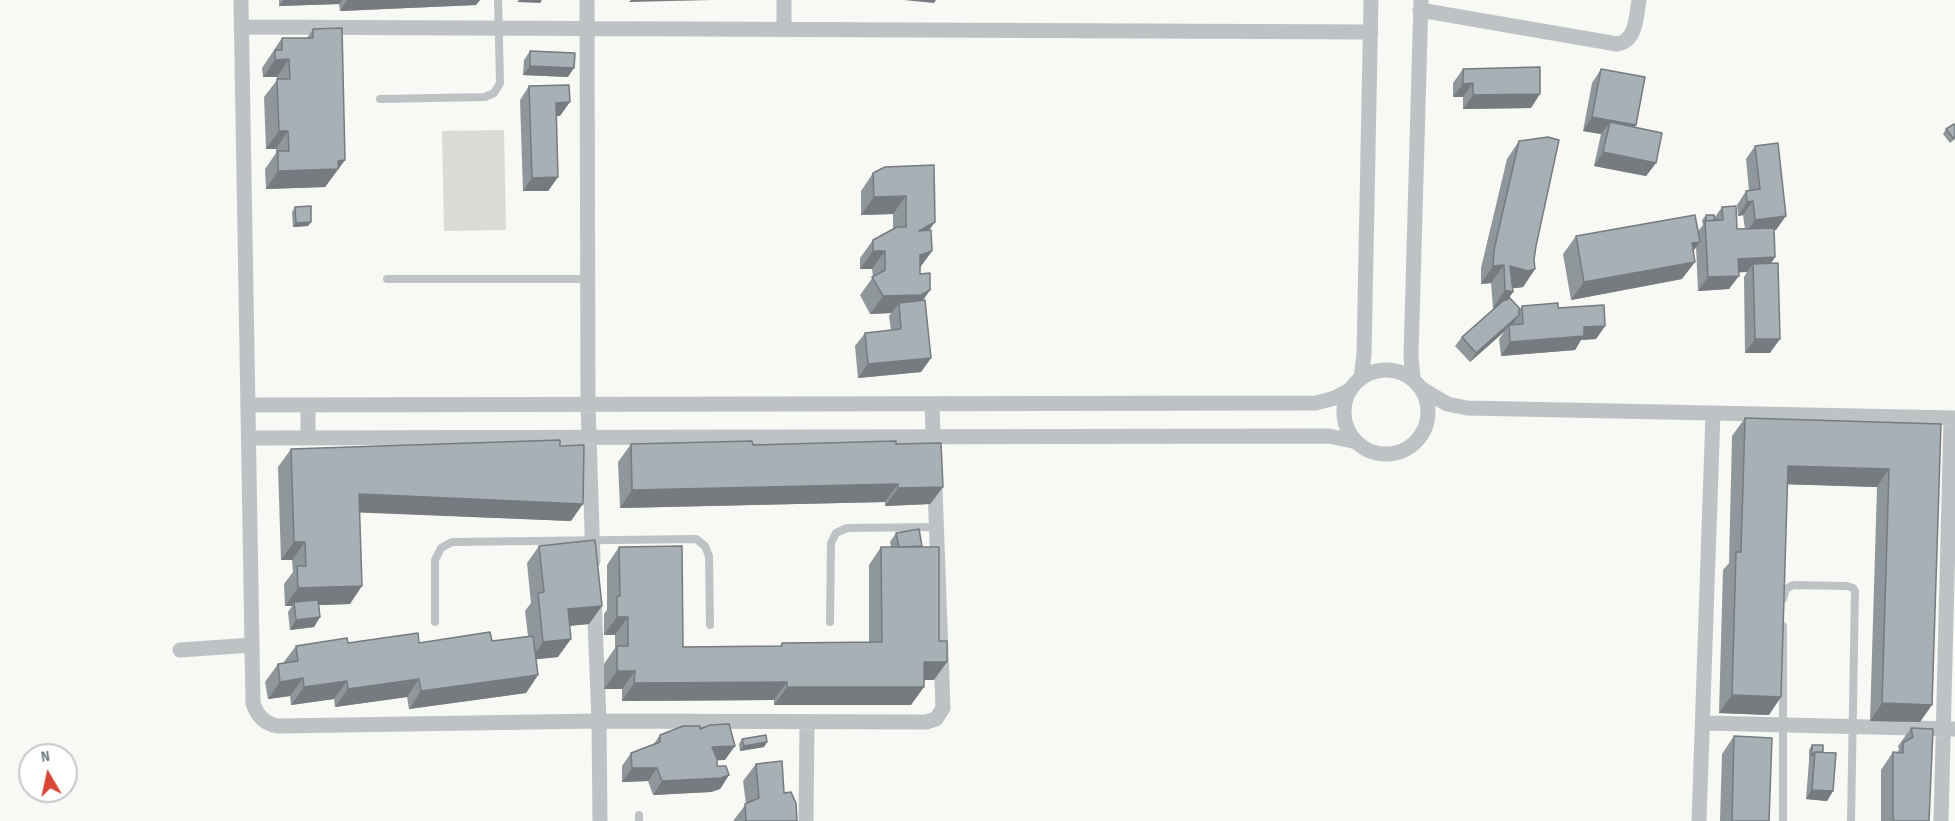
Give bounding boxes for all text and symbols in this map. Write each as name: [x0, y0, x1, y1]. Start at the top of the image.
north arrow: [18, 743, 78, 803]
text: N: [40, 747, 51, 767]

